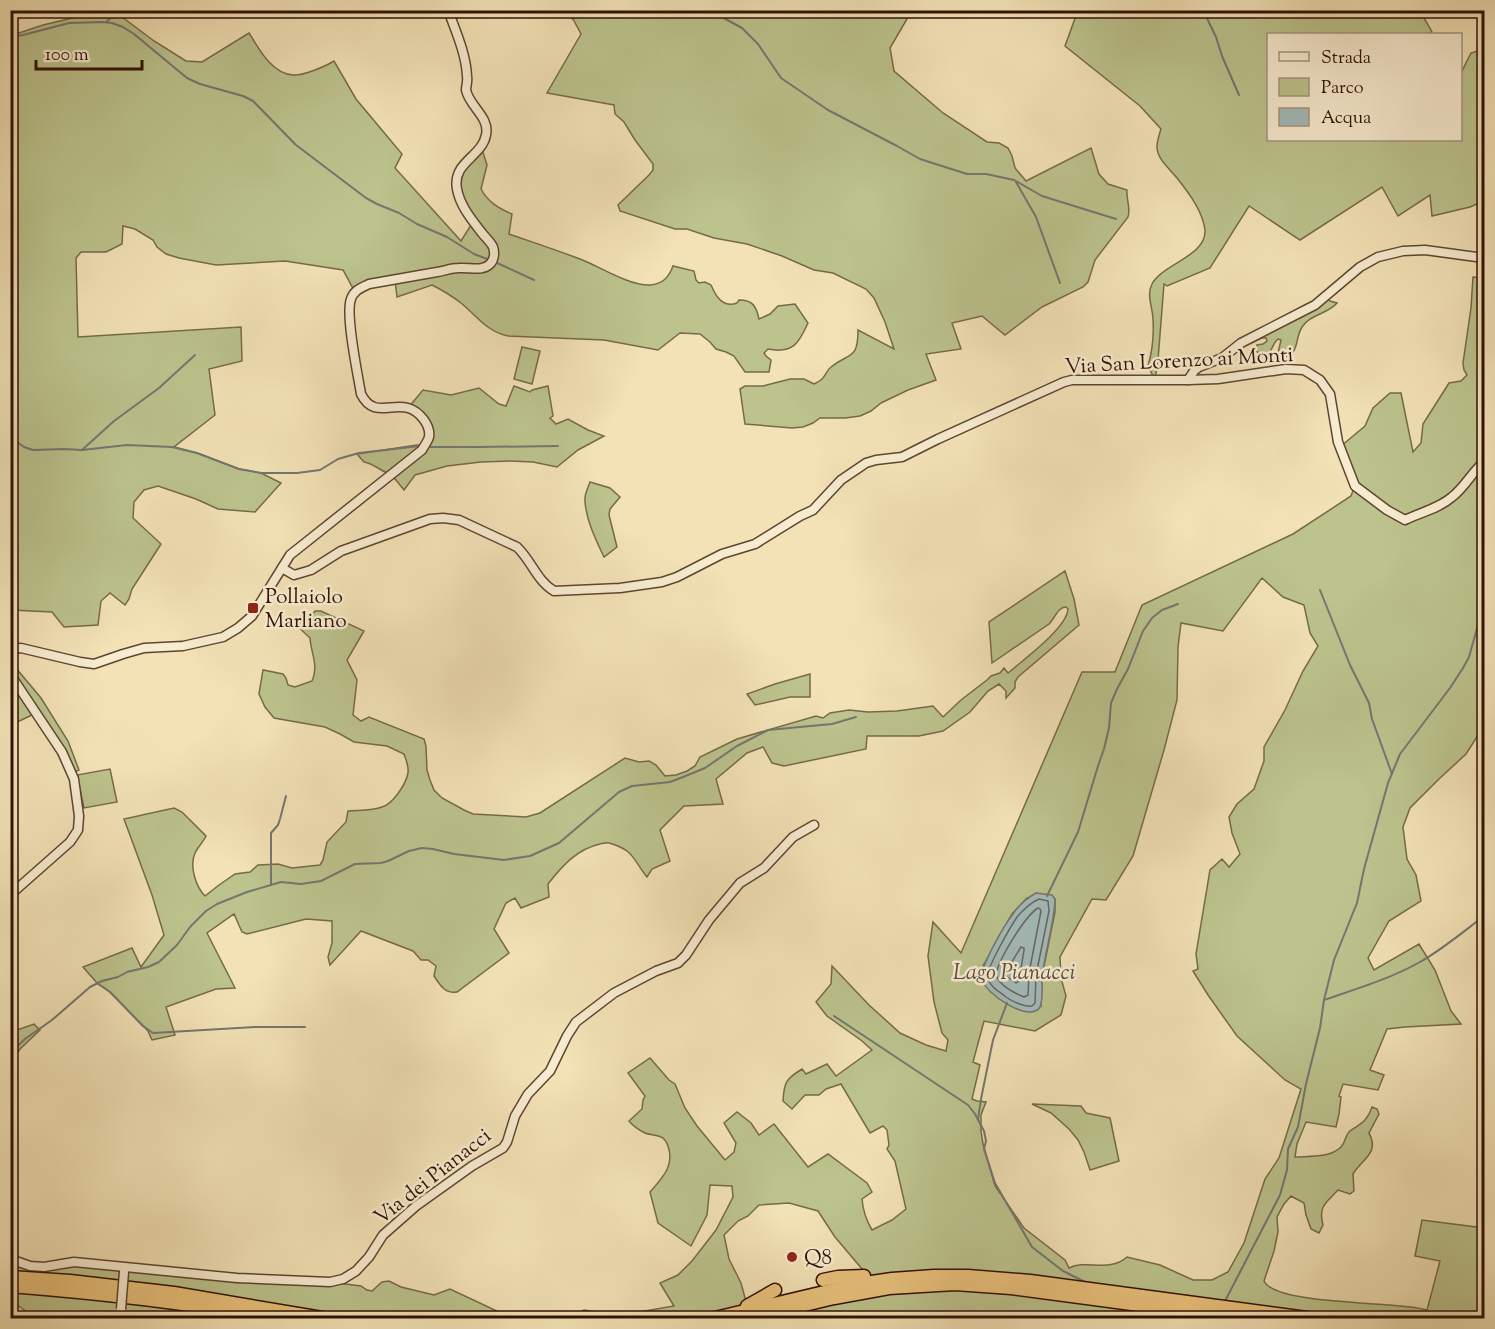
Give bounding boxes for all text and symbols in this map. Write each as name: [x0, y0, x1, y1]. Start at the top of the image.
scale bar: [36, 33, 142, 71]
legend: [1267, 33, 1462, 141]
text: 100 m: [45, 43, 89, 69]
text: Strada: [1321, 46, 1371, 72]
text: Parco: [1321, 76, 1364, 102]
text: Acqua: [1321, 106, 1371, 132]
street label: Via San Lorenzo ai Monti: [1064, 341, 1294, 383]
place label: Pollaiolo Marliano: [265, 583, 347, 637]
marker: Pollaiolo Marliano: [246, 601, 260, 615]
water label: Lago Pianacci: [953, 958, 1075, 990]
street label: Via dei Pianacci: [368, 1122, 498, 1233]
place label: Q8: [804, 1244, 832, 1274]
marker: Q8: [785, 1250, 799, 1264]

